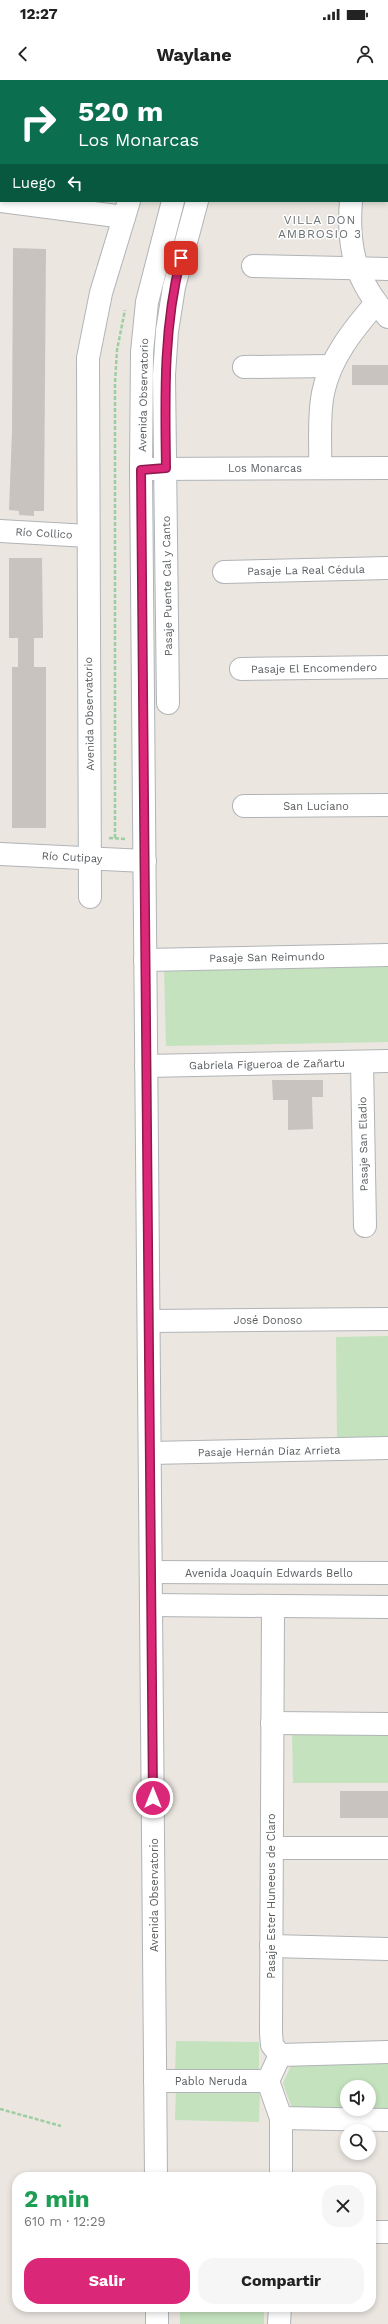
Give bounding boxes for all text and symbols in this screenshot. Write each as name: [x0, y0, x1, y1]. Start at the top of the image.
text: 12:27: [20, 5, 58, 23]
icon: back: [12, 43, 34, 65]
icon: person: [354, 43, 376, 65]
text: Waylane: [156, 44, 232, 65]
text: 520 m: [78, 95, 163, 128]
icon: right: [12, 96, 64, 148]
text: Los Monarcas: [78, 129, 199, 150]
icon: left: [64, 172, 86, 194]
text: Luego: [12, 174, 56, 192]
district label: VILLA DON AMBROSIO 3: [278, 213, 362, 241]
pin: [164, 241, 198, 275]
icon: arrive: [170, 247, 192, 269]
street label: Avenida Observatorio: [136, 338, 151, 452]
street label: Los Monarcas: [228, 462, 302, 475]
street label: Pasaje Puente Cal y Canto: [160, 516, 175, 656]
street label: Río Collico: [15, 526, 73, 541]
street label: Pasaje La Real Cédula: [247, 563, 365, 578]
street label: Avenida Observatorio: [82, 657, 97, 771]
street label: Pasaje El Encomendero: [251, 661, 377, 676]
street label: San Luciano: [283, 800, 349, 813]
street label: Río Cutipay: [41, 849, 103, 866]
street label: Pasaje San Reimundo: [209, 950, 325, 965]
street label: Gabriela Figueroa de Zañartu: [189, 1057, 345, 1072]
street label: Pasaje San Eladio: [356, 1097, 371, 1191]
street label: José Donoso: [234, 1314, 302, 1327]
street label: Pasaje Hernán Díaz Arrieta: [198, 1444, 341, 1459]
street label: Avenida Joaquín Edwards Bello: [185, 1567, 353, 1580]
position arrow: [132, 1777, 174, 1819]
street label: Pasaje Ester Huneeus de Claro: [265, 1813, 278, 1979]
street label: Avenida Observatorio: [148, 1838, 161, 1952]
street label: Pablo Neruda: [175, 2075, 247, 2088]
map controls: [340, 2080, 376, 2160]
button: sound: [340, 2080, 376, 2116]
button: search: [340, 2124, 376, 2160]
text: 2 min: [24, 2185, 90, 2213]
button: close: [322, 2185, 364, 2227]
text: 610 m · 12:29: [24, 2214, 106, 2229]
button: Salir: [24, 2258, 190, 2304]
button: Compartir: [198, 2258, 364, 2304]

